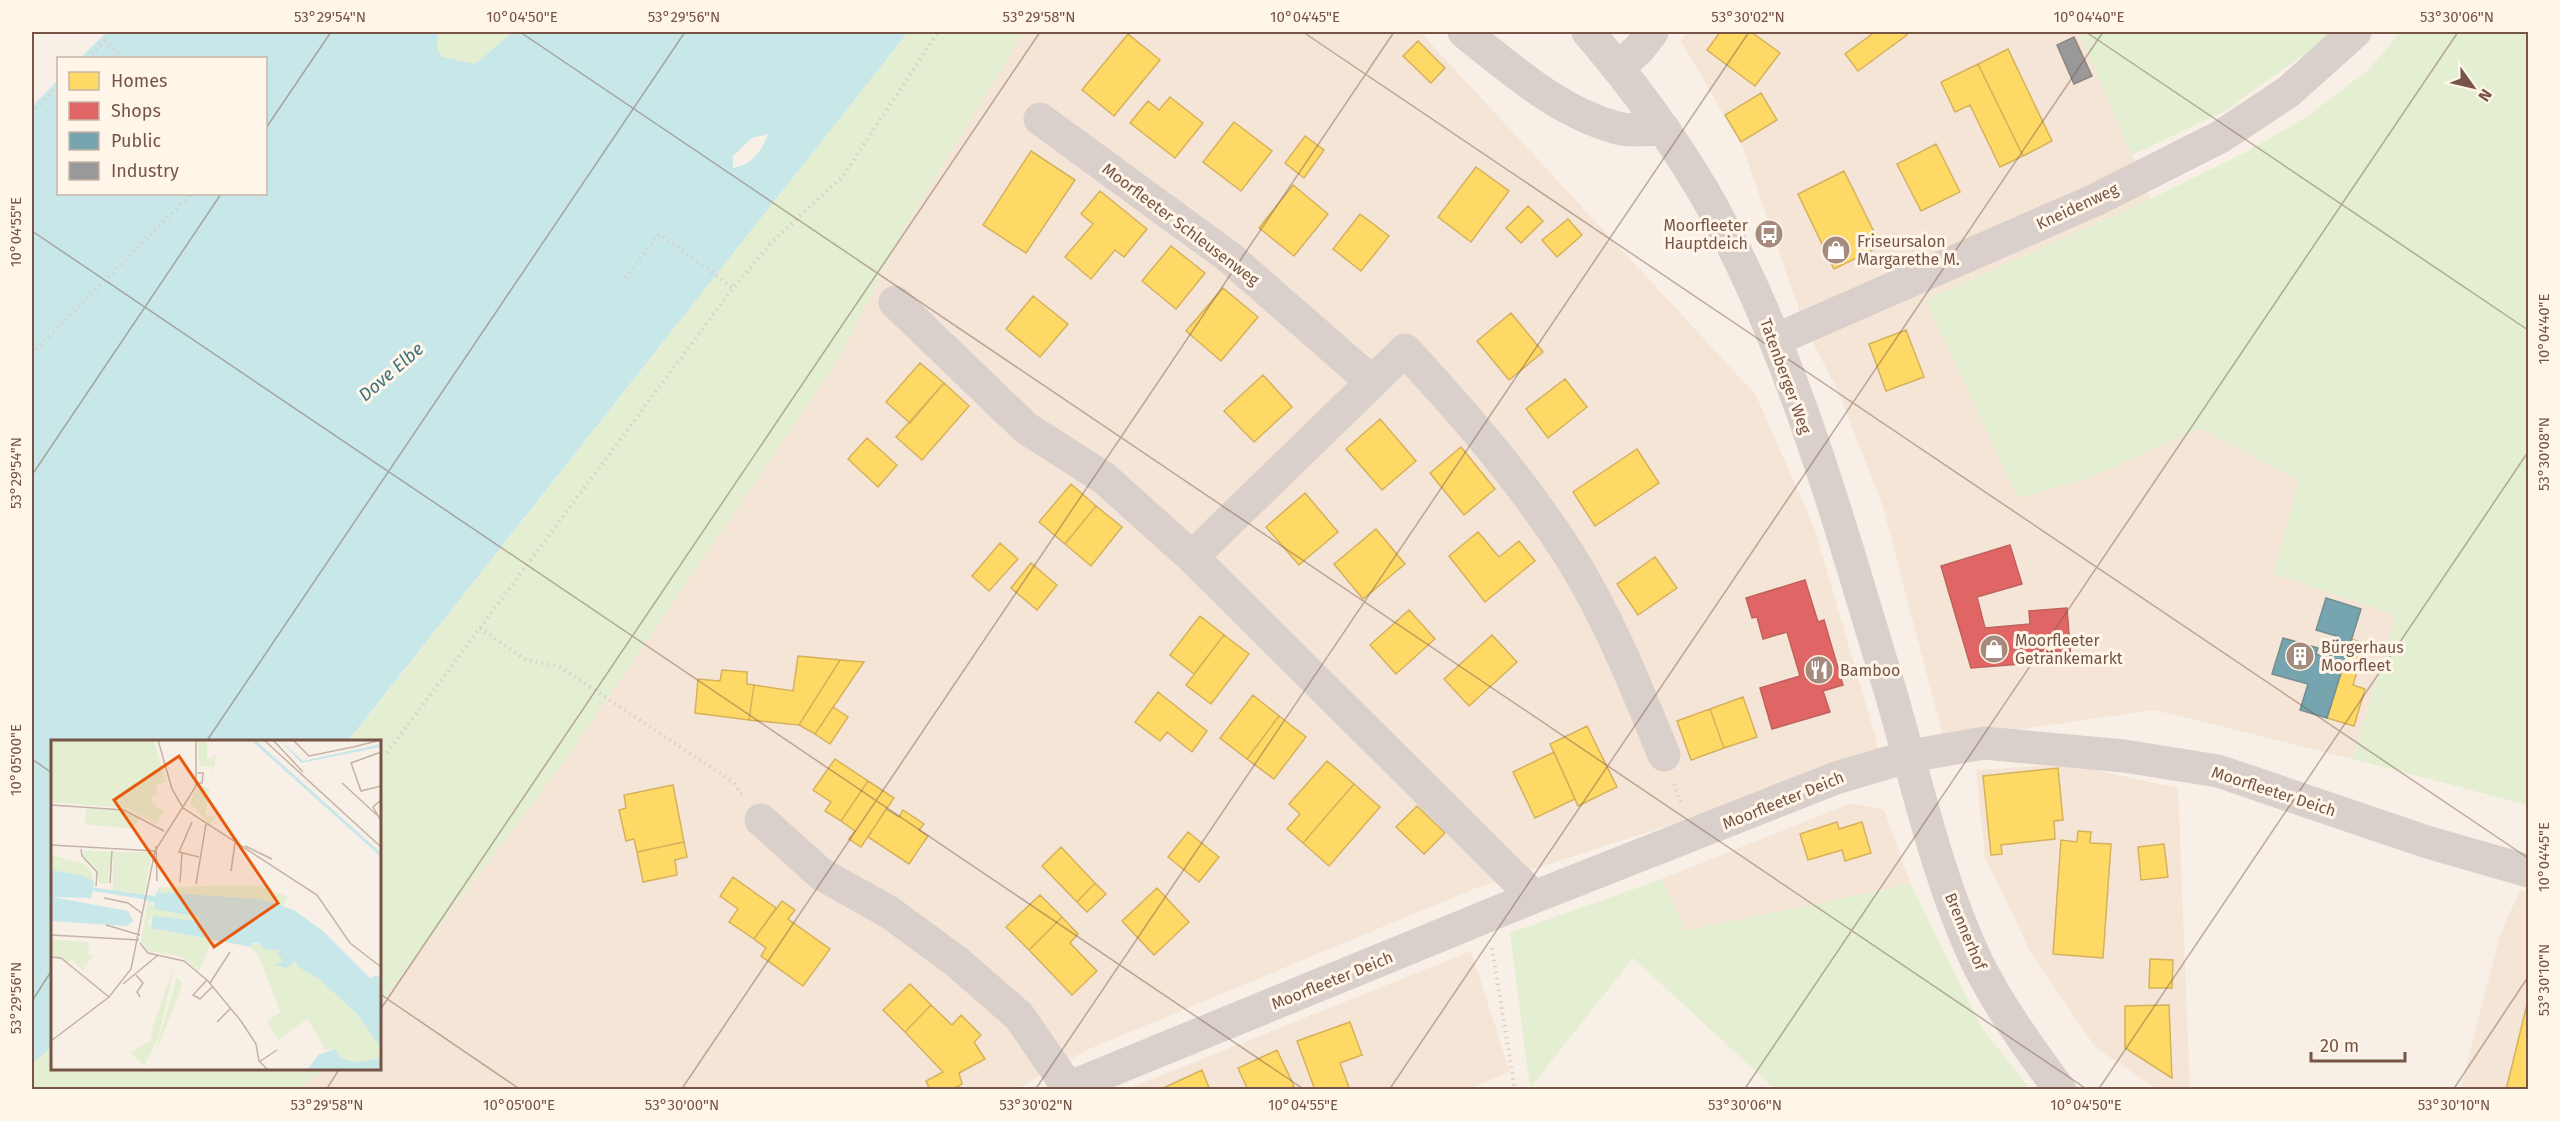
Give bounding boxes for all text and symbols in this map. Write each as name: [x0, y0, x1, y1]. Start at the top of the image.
text: 53°29'54"N: [294, 8, 366, 26]
text: 10°04'50"E: [486, 8, 558, 26]
text: 53°29'56"N: [648, 8, 720, 26]
text: 53°29'58"N: [1003, 8, 1075, 26]
text: 10°04'45"E: [1270, 8, 1340, 26]
text: 53°30'02"N: [1711, 8, 1785, 26]
text: 10°04'40"E: [2053, 8, 2125, 26]
text: 53°30'06"N: [2420, 8, 2494, 26]
legend: [57, 57, 267, 195]
north arrow: [2443, 57, 2503, 117]
text: Homes: [111, 70, 167, 92]
text: N: [2474, 85, 2496, 105]
text: Shops: [111, 100, 161, 122]
text: Public: [111, 130, 161, 152]
street label: Moorfleeter Schleusenweg: [1099, 159, 1263, 290]
text: Industry: [111, 160, 179, 182]
street label: Kneidenweg: [2033, 179, 2122, 234]
text: 10°04'55"E: [7, 197, 25, 267]
place label: Moorfleeter Hauptdeich: [1663, 216, 1749, 253]
bus stop icon: Moorfleeter Hauptdeich: [1753, 218, 1785, 250]
place label: Friseursalon Margarethe M.: [1857, 232, 1960, 269]
shop icon: Friseursalon Margarethe M.: [1820, 234, 1852, 266]
text: 10°04'40"E: [2535, 293, 2553, 365]
street label: Tatenberger Weg: [1756, 316, 1815, 437]
water label: Dove Elbe: [354, 338, 428, 406]
text: 53°30'08"N: [2535, 417, 2553, 491]
text: 53°29'54"N: [7, 437, 25, 509]
place label: Moorfleeter Getränkemarkt: [2015, 631, 2123, 668]
shop icon: Moorfleeter Getränkemarkt: [1978, 633, 2010, 665]
place label: Bürgerhaus Moorfleet: [2321, 638, 2404, 675]
building icon: Bürgerhaus Moorfleet: [2284, 640, 2316, 672]
restaurant icon: Bamboo: [1803, 654, 1835, 686]
place label: Bamboo: [1840, 661, 1900, 680]
text: 10°05'00"E: [7, 724, 25, 796]
inset map: [51, 740, 381, 1070]
street label: Moorfleeter Deich: [2209, 762, 2338, 821]
street label: Moorfleeter Deich: [1720, 767, 1847, 834]
text: 10°04'45"E: [2535, 822, 2553, 892]
street label: Brennerhof: [1941, 890, 1991, 974]
text: 53°30'10"N: [2535, 944, 2553, 1016]
street label: Moorfleeter Deich: [1269, 947, 1396, 1014]
text: 53°29'56"N: [7, 962, 25, 1034]
scale bar: [2311, 1025, 2406, 1063]
text: 20 m: [2320, 1035, 2359, 1057]
text: 53°29'58"N: [291, 1096, 363, 1114]
text: 10°05'00"E: [483, 1096, 555, 1114]
text: 53°30'00"N: [645, 1096, 719, 1114]
text: 53°30'02"N: [999, 1096, 1073, 1114]
text: 10°04'55"E: [1268, 1096, 1338, 1114]
text: 53°30'06"N: [1708, 1096, 1782, 1114]
text: 10°04'50"E: [2050, 1096, 2122, 1114]
text: 53°30'10"N: [2418, 1096, 2490, 1114]

